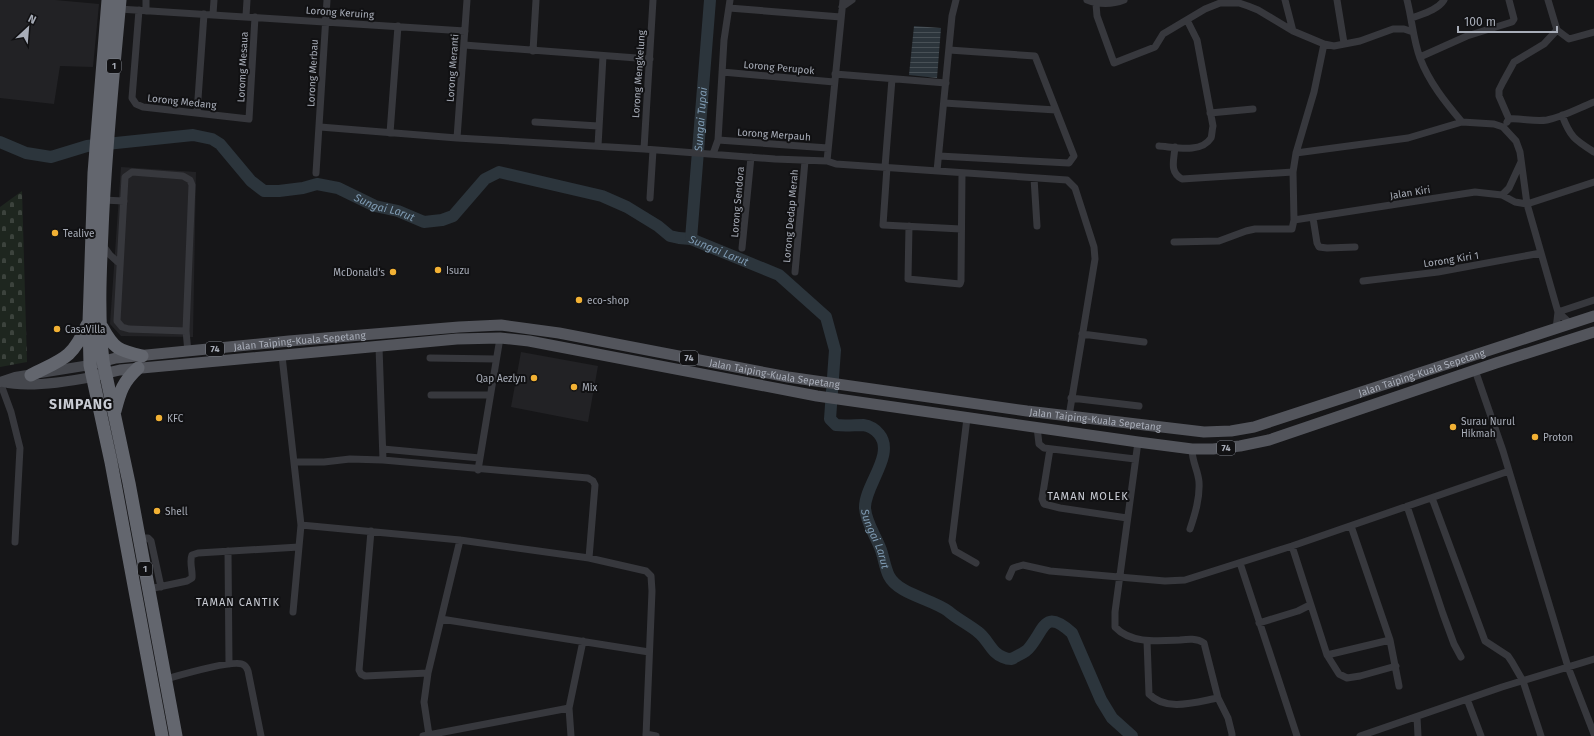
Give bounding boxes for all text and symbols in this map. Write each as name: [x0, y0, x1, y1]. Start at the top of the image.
street label: Lorong Keruing: [305, 5, 375, 21]
north arrow: [8, 8, 48, 48]
scale bar: [1458, 8, 1557, 34]
text: N: [26, 12, 38, 27]
text: 100 m: [1464, 15, 1496, 29]
street label: Lorong Mengkelung: [630, 29, 648, 119]
street label: Loromg Mesaua: [235, 31, 251, 103]
street label: Lorong Meranti: [445, 33, 461, 102]
street label: Lorong Merbau: [305, 39, 321, 107]
road number: 1: [107, 59, 121, 73]
street label: Lorong Perupok: [743, 59, 816, 77]
water label: Sungai Tupai: [692, 87, 710, 153]
street label: Lorong Medang: [147, 92, 218, 112]
street label: Lorong Merpauh: [737, 126, 811, 144]
street label: Lorong Sendora: [729, 166, 747, 238]
street label: Lorong Dedap Merah: [781, 169, 801, 263]
street label: Jalan Kiri: [1389, 184, 1431, 202]
water label: Sungai Larut: [351, 190, 417, 224]
marker: Tealive: [50, 228, 60, 238]
place label: Tealive: [63, 228, 94, 240]
water label: Sungai Larut: [686, 232, 750, 269]
street label: Lorong Kiri 1: [1423, 250, 1480, 270]
marker: Isuzu: [433, 265, 443, 275]
place label: Isuzu: [446, 265, 470, 277]
place label: McDonald's: [333, 267, 385, 279]
marker: McDonald's: [388, 267, 398, 277]
marker: eco-shop: [574, 295, 584, 305]
place label: eco-shop: [587, 295, 629, 307]
marker: CasaVilla: [52, 324, 62, 334]
place label: CasaVilla: [65, 324, 105, 336]
street label: Jalan Taiping-Kuala Sepetang: [233, 330, 367, 353]
road number: 74: [206, 342, 224, 356]
street label: Jalan Taiping-Kuala Sepetang: [1357, 347, 1487, 400]
road number: 74: [680, 351, 698, 365]
street label: Jalan Taiping-Kuala Sepetang: [708, 357, 841, 391]
place label: Qap Aezlyn: [476, 373, 526, 385]
marker: Qap Aezlyn: [529, 373, 539, 383]
marker: Mix: [569, 382, 579, 392]
place label: Mix: [582, 382, 598, 394]
district label: SIMPANG: [49, 396, 113, 413]
street label: Jalan Taiping-Kuala Sepetang: [1029, 406, 1162, 434]
marker: KFC: [154, 413, 164, 423]
place label: KFC: [167, 413, 184, 425]
place label: Surau Nurul Hikmah: [1461, 416, 1515, 440]
marker: Surau Nurul Hikmah: [1448, 422, 1458, 432]
marker: Proton: [1530, 432, 1540, 442]
place label: Proton: [1543, 432, 1573, 444]
road number: 74: [1217, 441, 1235, 455]
district label: TAMAN MOLEK: [1047, 490, 1129, 503]
marker: Shell: [152, 506, 162, 516]
place label: Shell: [165, 506, 188, 518]
water label: Sungai Larut: [858, 507, 892, 570]
road number: 1: [138, 562, 152, 576]
district label: TAMAN CANTIK: [196, 596, 280, 609]

